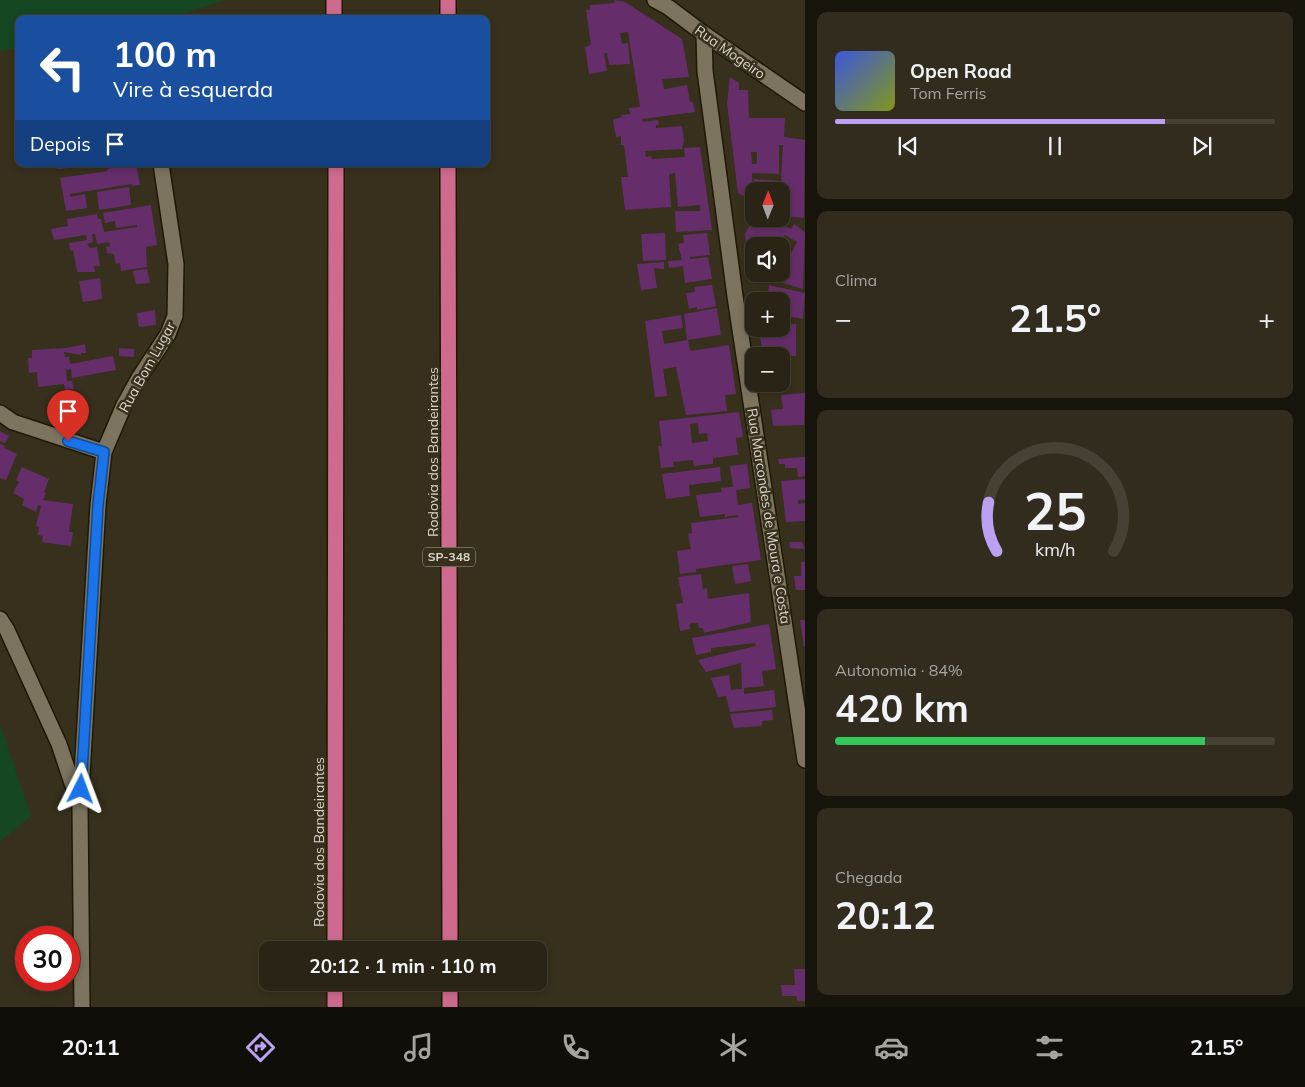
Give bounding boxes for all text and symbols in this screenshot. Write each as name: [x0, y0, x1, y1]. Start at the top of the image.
street label: Rua Mogeiro: [691, 21, 769, 83]
text: 100 m: [113, 32, 217, 76]
icon: left: [30, 35, 95, 100]
text: Open Road: [910, 59, 1012, 83]
text: Vire à esquerda: [113, 75, 273, 103]
text: Tom Ferris: [910, 83, 987, 103]
icon: arrive: [101, 130, 129, 158]
text: Depois: [30, 132, 91, 156]
icon: previous: [894, 132, 922, 160]
icon: pause: [1041, 132, 1069, 160]
icon: next: [1188, 132, 1216, 160]
north arrow: [745, 182, 790, 228]
map controls: [745, 182, 790, 392]
button: sound: [745, 237, 790, 282]
text: Clima: [835, 270, 877, 290]
button: +: [745, 292, 790, 337]
text: 21.5°: [1009, 294, 1101, 342]
text: −: [835, 301, 852, 336]
text: +: [1258, 301, 1275, 336]
street label: Rua Bom Lugar: [115, 318, 180, 415]
button: −: [745, 347, 790, 392]
street label: Rodovia dos Bandeirantes: [424, 367, 442, 537]
pin: [47, 390, 89, 441]
icon: arrive: [54, 397, 82, 425]
street label: Rua Marcondes de Moura e Costa: [743, 407, 795, 625]
text: 25: [1024, 478, 1086, 543]
text: km/h: [1035, 538, 1075, 560]
road number: SP-348: [423, 548, 475, 566]
text: Autonomia · 84%: [835, 660, 963, 680]
text: 420 km: [835, 684, 969, 732]
street label: Rodovia dos Bandeirantes: [310, 757, 328, 927]
position arrow: [54, 762, 106, 814]
text: Chegada: [835, 867, 902, 887]
text: 20:12: [835, 891, 936, 939]
speed limit sign: 30: [15, 926, 80, 991]
text: 20:12 · 1 min · 110 m: [309, 954, 497, 978]
icon: directions: [243, 1030, 278, 1065]
icon: music: [401, 1030, 436, 1065]
icon: phone: [558, 1030, 593, 1065]
icon: climate: [716, 1030, 751, 1065]
icon: car: [874, 1030, 909, 1065]
icon: filters: [1032, 1030, 1067, 1065]
text: 20:11: [61, 1033, 120, 1061]
text: 21.5°: [1190, 1033, 1243, 1061]

